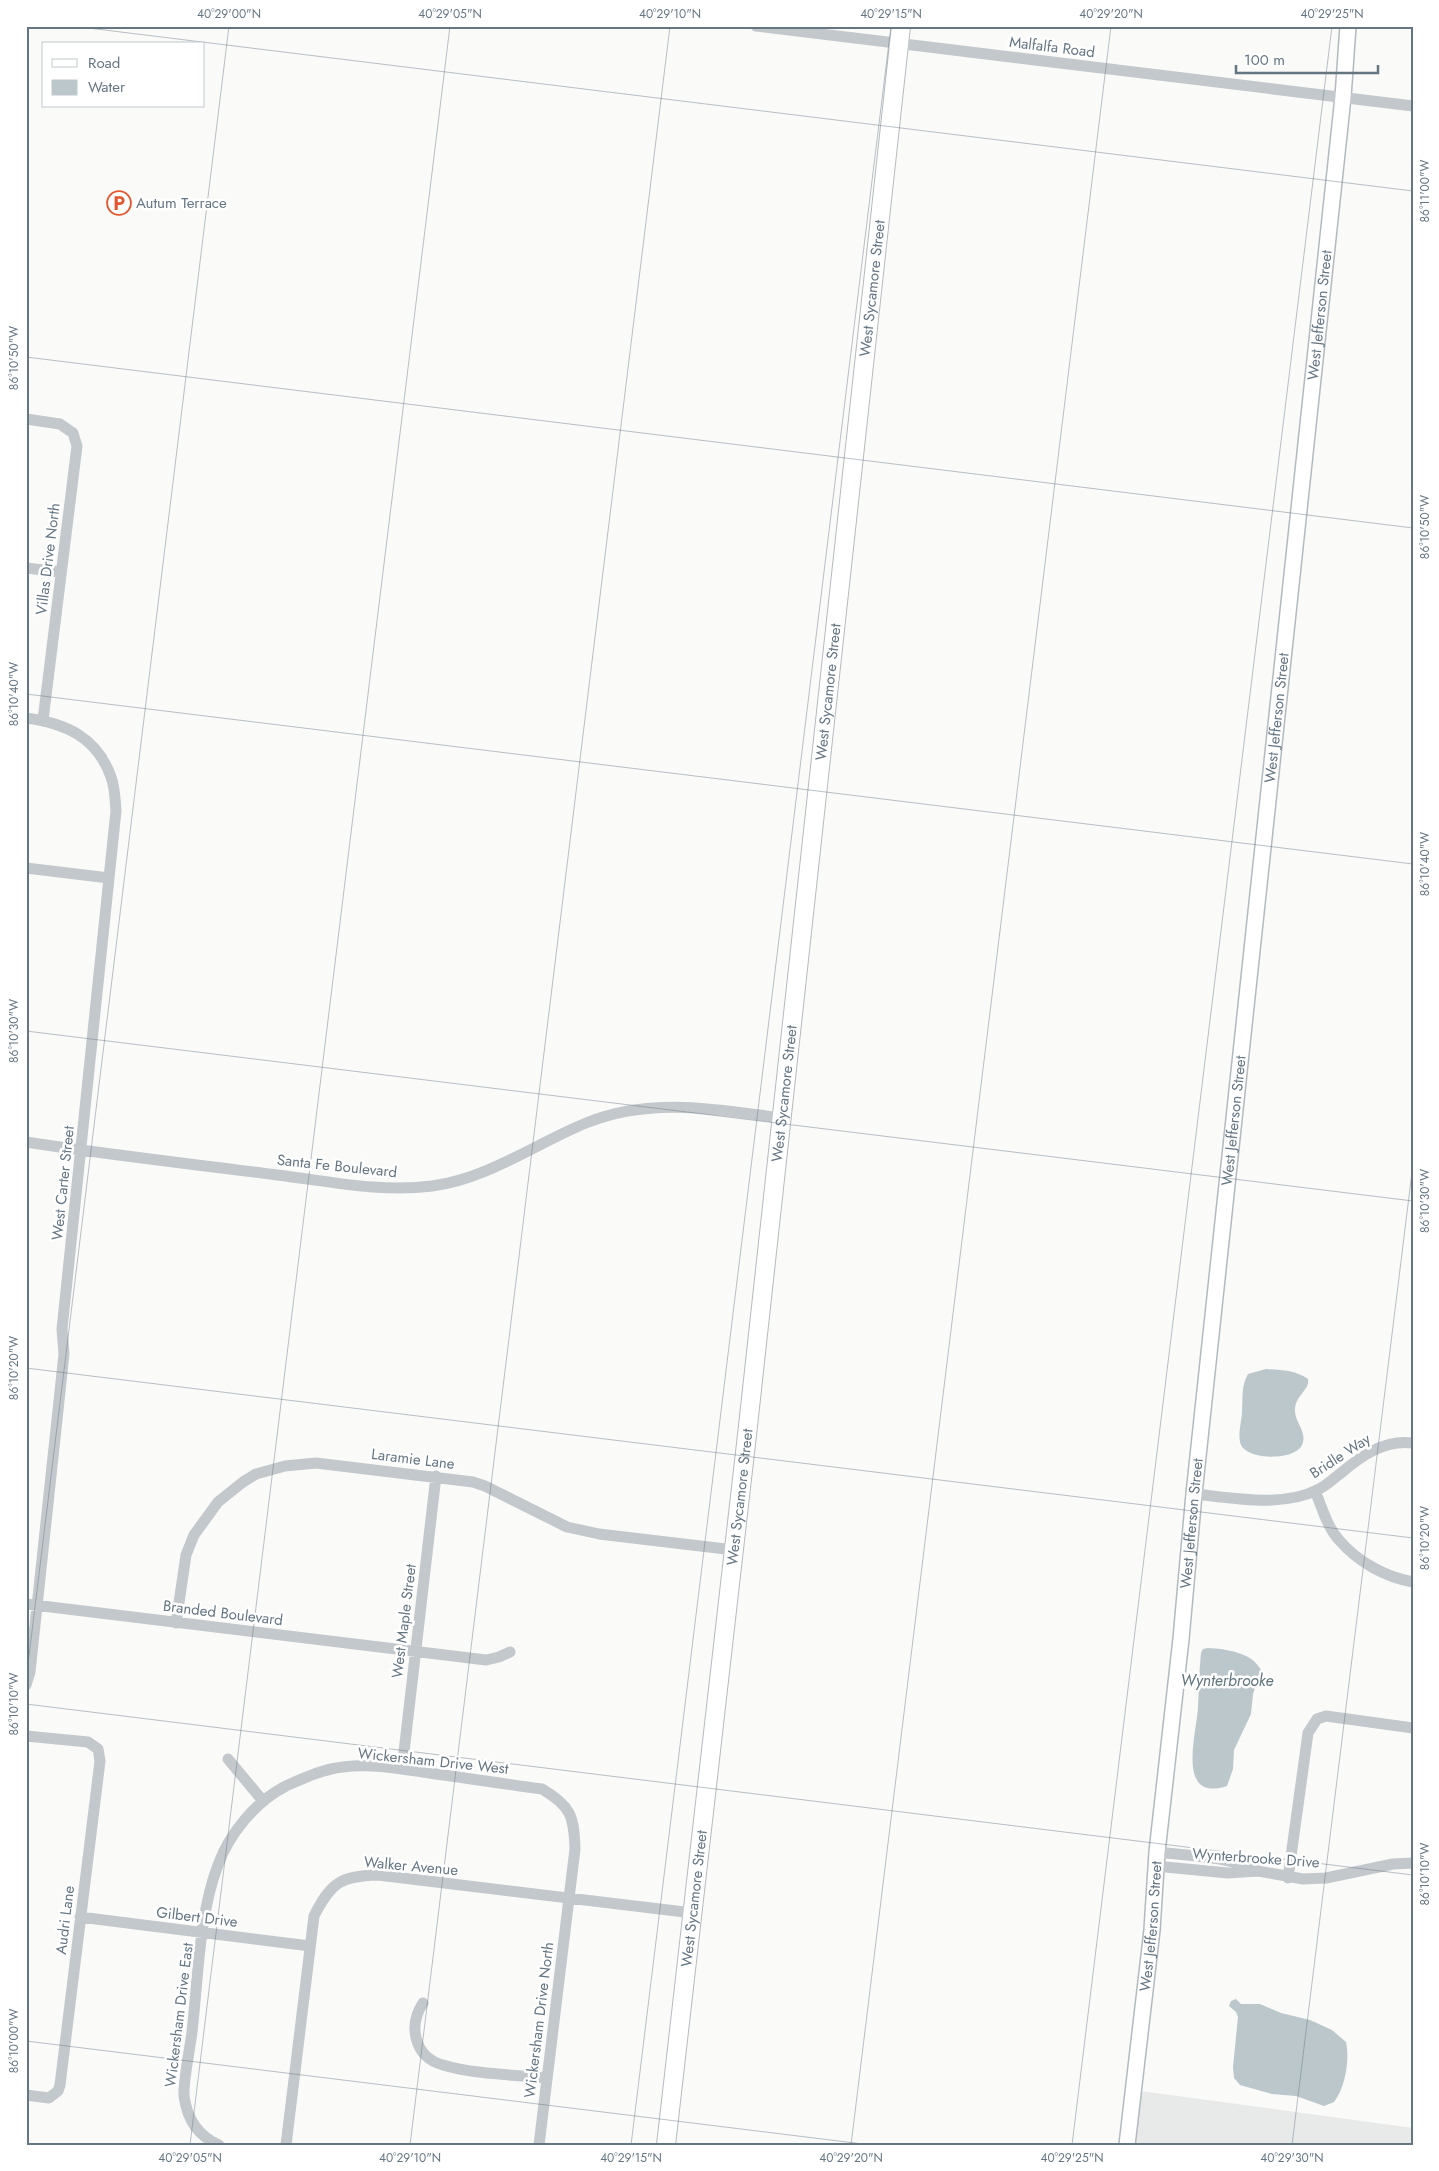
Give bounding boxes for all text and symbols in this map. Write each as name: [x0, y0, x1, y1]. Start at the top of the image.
text: 40°29'00"N: [197, 5, 261, 23]
text: 40°29'05"N: [418, 5, 482, 23]
text: 40°29'10"N: [639, 5, 701, 23]
text: 40°29'15"N: [860, 5, 922, 23]
text: 40°29'20"N: [1079, 5, 1143, 23]
text: 40°29'25"N: [1300, 5, 1364, 23]
street label: Malfalfa Road: [1008, 31, 1096, 63]
legend: [42, 42, 205, 108]
scale bar: [1236, 42, 1379, 74]
text: 100 m: [1244, 49, 1285, 71]
text: Road: [88, 52, 120, 74]
text: Water: [88, 76, 126, 98]
text: 86°11'00"W: [1416, 159, 1434, 222]
parking icon: Autum Terrace: [106, 190, 132, 216]
place label: Autum Terrace: [136, 192, 227, 214]
street label: West Sycamore Street: [854, 219, 891, 358]
street label: West Jefferson Street: [1302, 249, 1338, 381]
text: 86°10'50"W: [5, 326, 23, 390]
text: 86°10'50"W: [1416, 495, 1434, 559]
street label: Villas Drive North: [30, 502, 66, 616]
street label: West Sycamore Street: [810, 622, 847, 762]
street label: West Jefferson Street: [1259, 651, 1295, 784]
text: 86°10'40"W: [5, 662, 23, 726]
text: 86°10'40"W: [1416, 832, 1434, 896]
text: 86°10'30"W: [5, 999, 23, 1063]
street label: West Sycamore Street: [766, 1024, 803, 1163]
street label: West Jefferson Street: [1216, 1054, 1252, 1187]
street label: West Carter Street: [46, 1124, 80, 1241]
street label: Santa Fe Boulevard: [276, 1149, 398, 1183]
text: 86°10'30"W: [1416, 1169, 1434, 1233]
text: 86°10'20"W: [5, 1336, 23, 1400]
street label: West Sycamore Street: [721, 1427, 759, 1567]
street label: Bridle Way: [1305, 1428, 1375, 1484]
street label: Laramie Lane: [370, 1443, 456, 1475]
street label: West Jefferson Street: [1175, 1457, 1209, 1590]
text: 86°10'20"W: [1416, 1506, 1434, 1570]
street label: West Maple Street: [386, 1562, 422, 1679]
street label: Branded Boulevard: [162, 1595, 284, 1631]
water label: Wynterbrooke: [1181, 1669, 1273, 1692]
text: 86°10'10"W: [5, 1672, 23, 1735]
street label: Wickersham Drive West: [357, 1742, 510, 1780]
street label: West Sycamore Street: [675, 1829, 713, 1968]
text: 86°10'10"W: [1416, 1842, 1434, 1905]
street label: Wynterbrooke Drive: [1192, 1843, 1321, 1873]
street label: Walker Avenue: [363, 1851, 459, 1881]
street label: West Jefferson Street: [1134, 1860, 1167, 1993]
street label: Audri Lane: [50, 1884, 80, 1956]
street label: Gilbert Drive: [155, 1901, 239, 1933]
street label: Wickersham Drive East: [159, 1941, 199, 2089]
street label: Wickersham Drive North: [519, 1941, 559, 2099]
text: 86°10'00"W: [5, 2009, 23, 2073]
text: 40°29'05"N: [158, 2149, 222, 2167]
text: 40°29'10"N: [379, 2149, 441, 2167]
text: 40°29'15"N: [600, 2149, 662, 2167]
text: 40°29'20"N: [819, 2149, 883, 2167]
text: 40°29'25"N: [1040, 2149, 1104, 2167]
text: 40°29'30"N: [1260, 2149, 1324, 2167]

